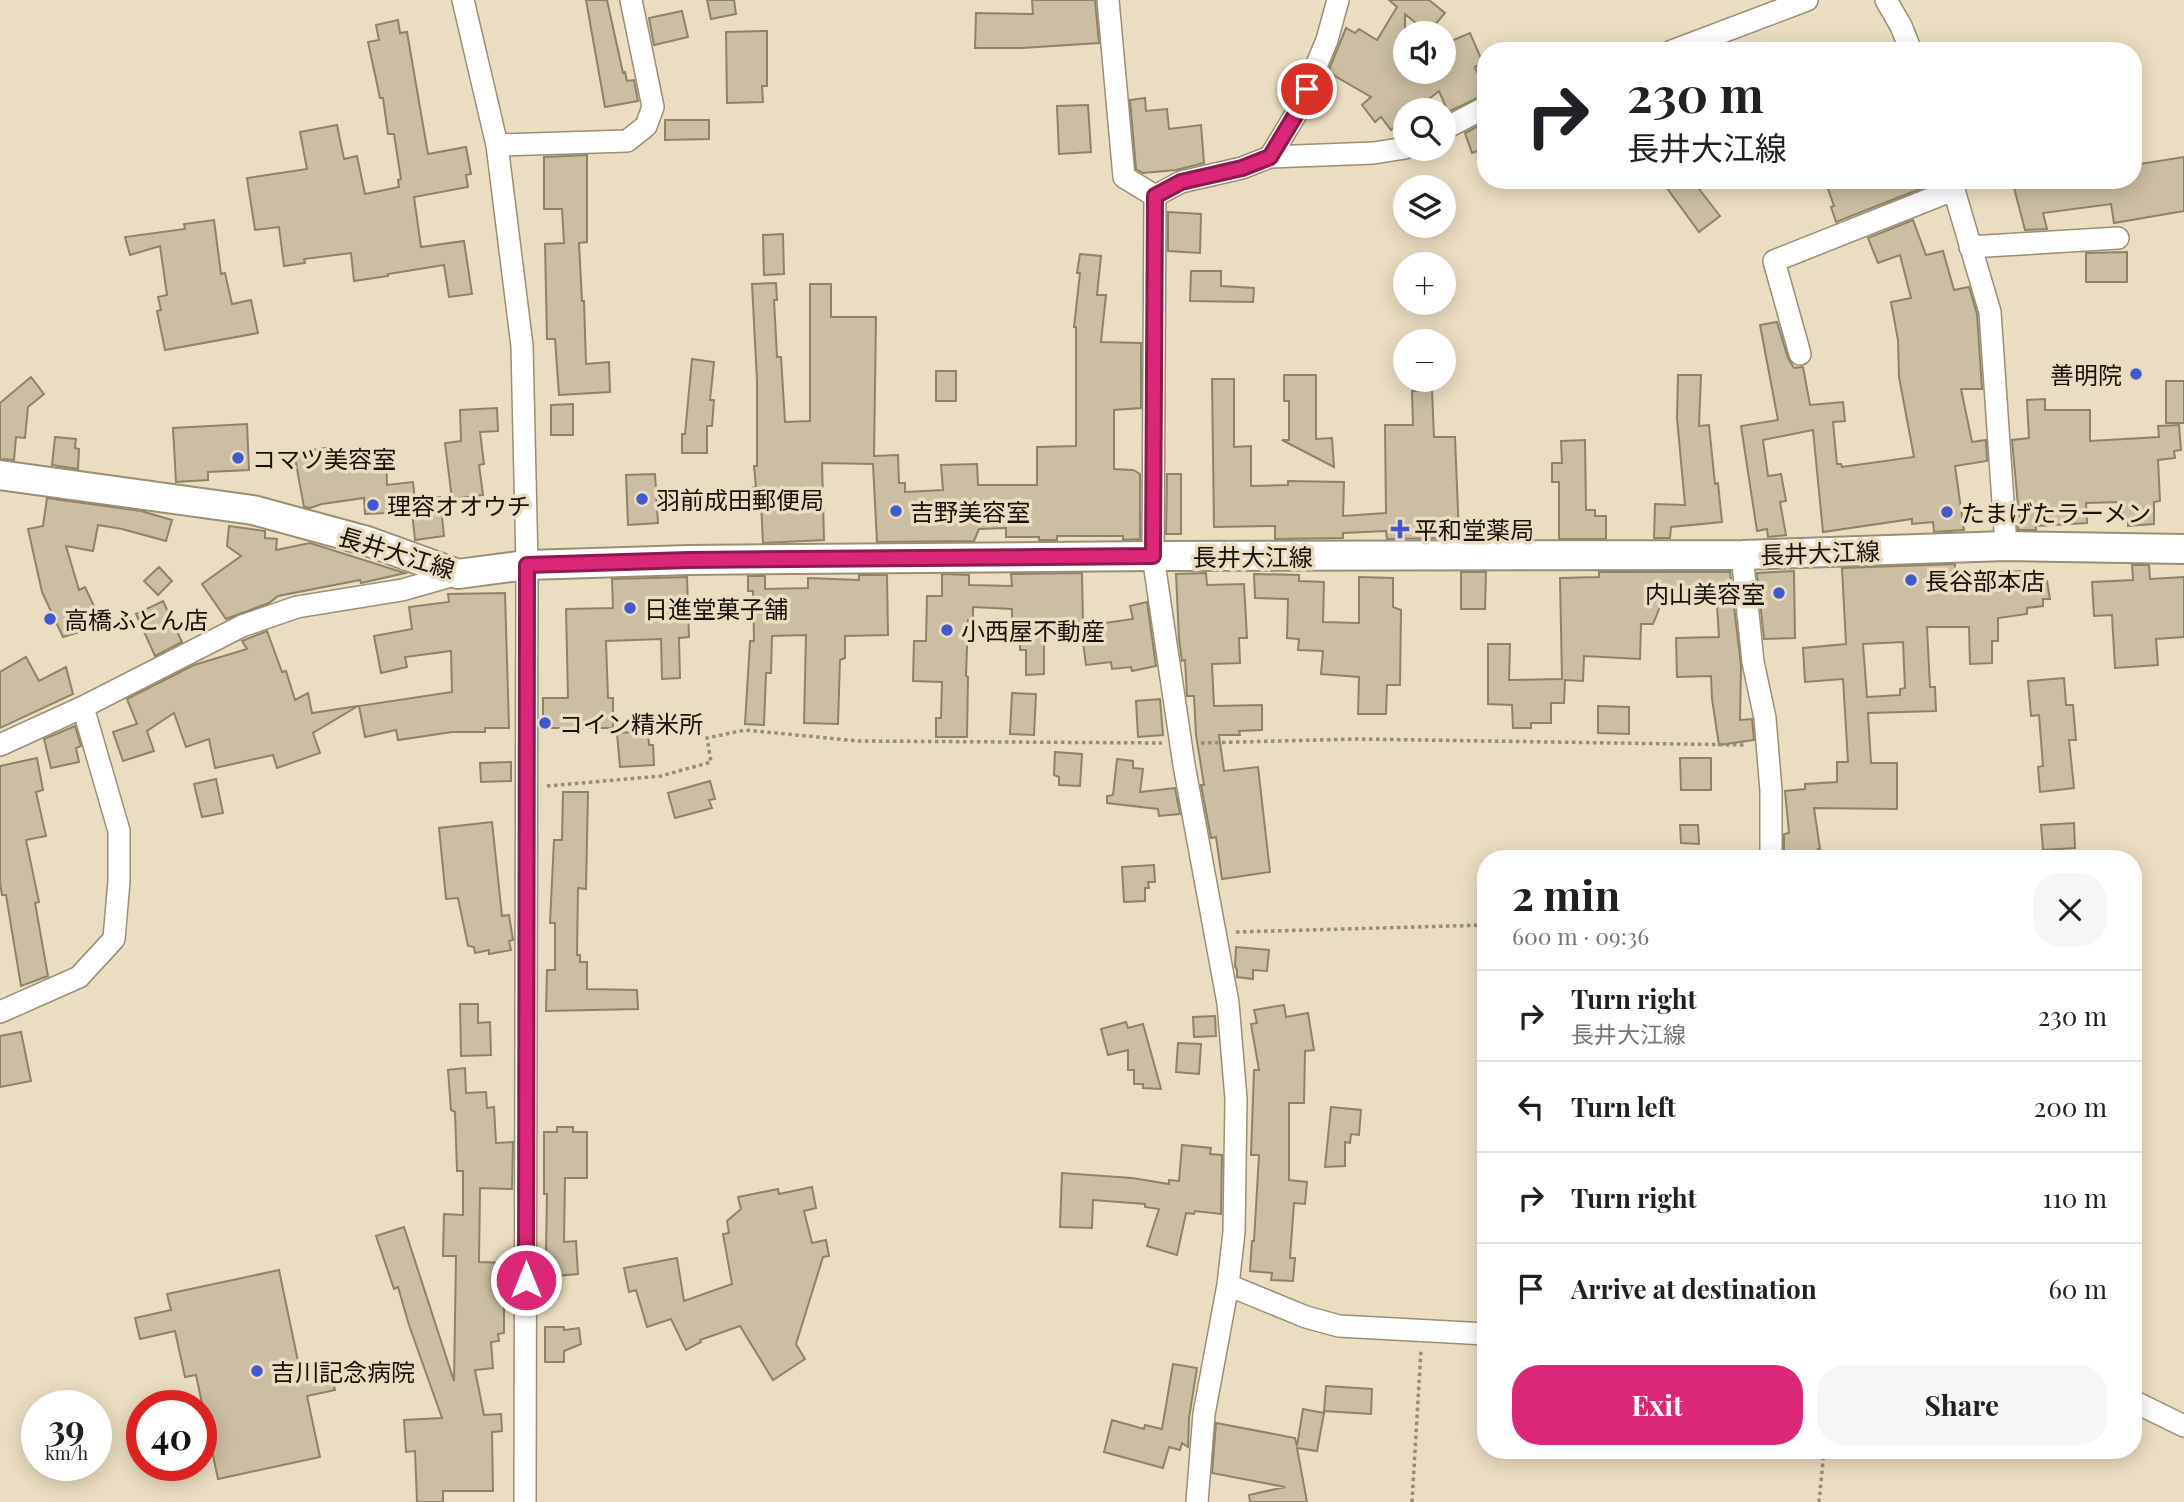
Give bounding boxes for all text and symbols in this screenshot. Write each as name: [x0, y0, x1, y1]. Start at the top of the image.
map controls: [1393, 21, 1456, 392]
button: sound: [1393, 21, 1456, 84]
pin: [1277, 59, 1337, 119]
text: 230 m: [1627, 60, 1764, 125]
icon: arrive: [1288, 70, 1326, 108]
icon: right: [1512, 70, 1603, 161]
button: search: [1393, 98, 1456, 161]
text: 長井大江線: [1627, 125, 1787, 168]
button: layers: [1393, 175, 1456, 238]
button: +: [1393, 252, 1456, 315]
button: −: [1393, 329, 1456, 392]
place label: 善明院: [2050, 358, 2122, 390]
marker: 善明院: [2128, 366, 2144, 382]
place label: コマツ美容室: [252, 442, 396, 474]
marker: コマツ美容室: [230, 450, 246, 466]
place label: 羽前成田郵便局: [656, 483, 824, 515]
place label: 理容オオウチ: [387, 489, 531, 521]
marker: 羽前成田郵便局: [634, 491, 650, 507]
place label: 吉野美容室: [910, 495, 1030, 527]
place label: たまげたラーメン: [1961, 496, 2151, 528]
marker: 理容オオウチ: [365, 497, 381, 513]
marker: 吉野美容室: [888, 503, 904, 519]
marker: たまげたラーメン: [1939, 504, 1955, 520]
place label: 平和堂薬局: [1414, 513, 1534, 545]
street label: 長井大江線: [335, 519, 459, 585]
marker: 平和堂薬局: [1392, 521, 1408, 537]
street label: 長井大江線: [1759, 534, 1881, 570]
street label: 長井大江線: [1193, 540, 1313, 572]
place label: 長谷部本店: [1925, 564, 2045, 596]
marker: 長谷部本店: [1903, 572, 1919, 588]
place label: 内山美容室: [1645, 577, 1765, 609]
marker: 内山美容室: [1771, 585, 1787, 601]
place label: 日進堂菓子舗: [644, 592, 788, 624]
marker: 日進堂菓子舗: [622, 600, 638, 616]
place label: 高橋ふとん店: [64, 603, 208, 635]
marker: 高橋ふとん店: [42, 611, 58, 627]
place label: 小西屋不動産: [961, 614, 1105, 646]
marker: 小西屋不動産: [939, 622, 955, 638]
place label: コイン精米所: [559, 707, 703, 739]
marker: コイン精米所: [537, 715, 553, 731]
text: 2 min: [1512, 866, 1620, 922]
button: close: [2033, 873, 2107, 947]
text: 600 m · 09:36: [1512, 920, 1649, 951]
text: Turn right: [1571, 981, 1697, 1016]
icon: right: [1512, 997, 1550, 1035]
text: 230 m: [2038, 998, 2107, 1033]
text: 長井大江線: [1571, 1018, 1686, 1049]
icon: left: [1512, 1088, 1550, 1126]
text: Turn left: [1571, 1089, 1676, 1124]
text: 200 m: [2034, 1089, 2107, 1124]
icon: right: [1512, 1179, 1550, 1217]
text: Turn right: [1571, 1180, 1697, 1215]
text: 110 m: [2043, 1180, 2107, 1215]
position arrow: [489, 1243, 563, 1317]
icon: arrive: [1512, 1270, 1550, 1308]
text: Arrive at destination: [1571, 1271, 1817, 1306]
text: 60 m: [2048, 1271, 2107, 1306]
place label: 吉川記念病院: [271, 1355, 415, 1387]
marker: 吉川記念病院: [249, 1363, 265, 1379]
button: Exit: [1512, 1365, 1803, 1445]
button: Share: [1817, 1365, 2107, 1445]
speed limit sign: 40: [126, 1390, 217, 1481]
text: 39: [48, 1403, 85, 1450]
text: km/h: [45, 1441, 88, 1465]

